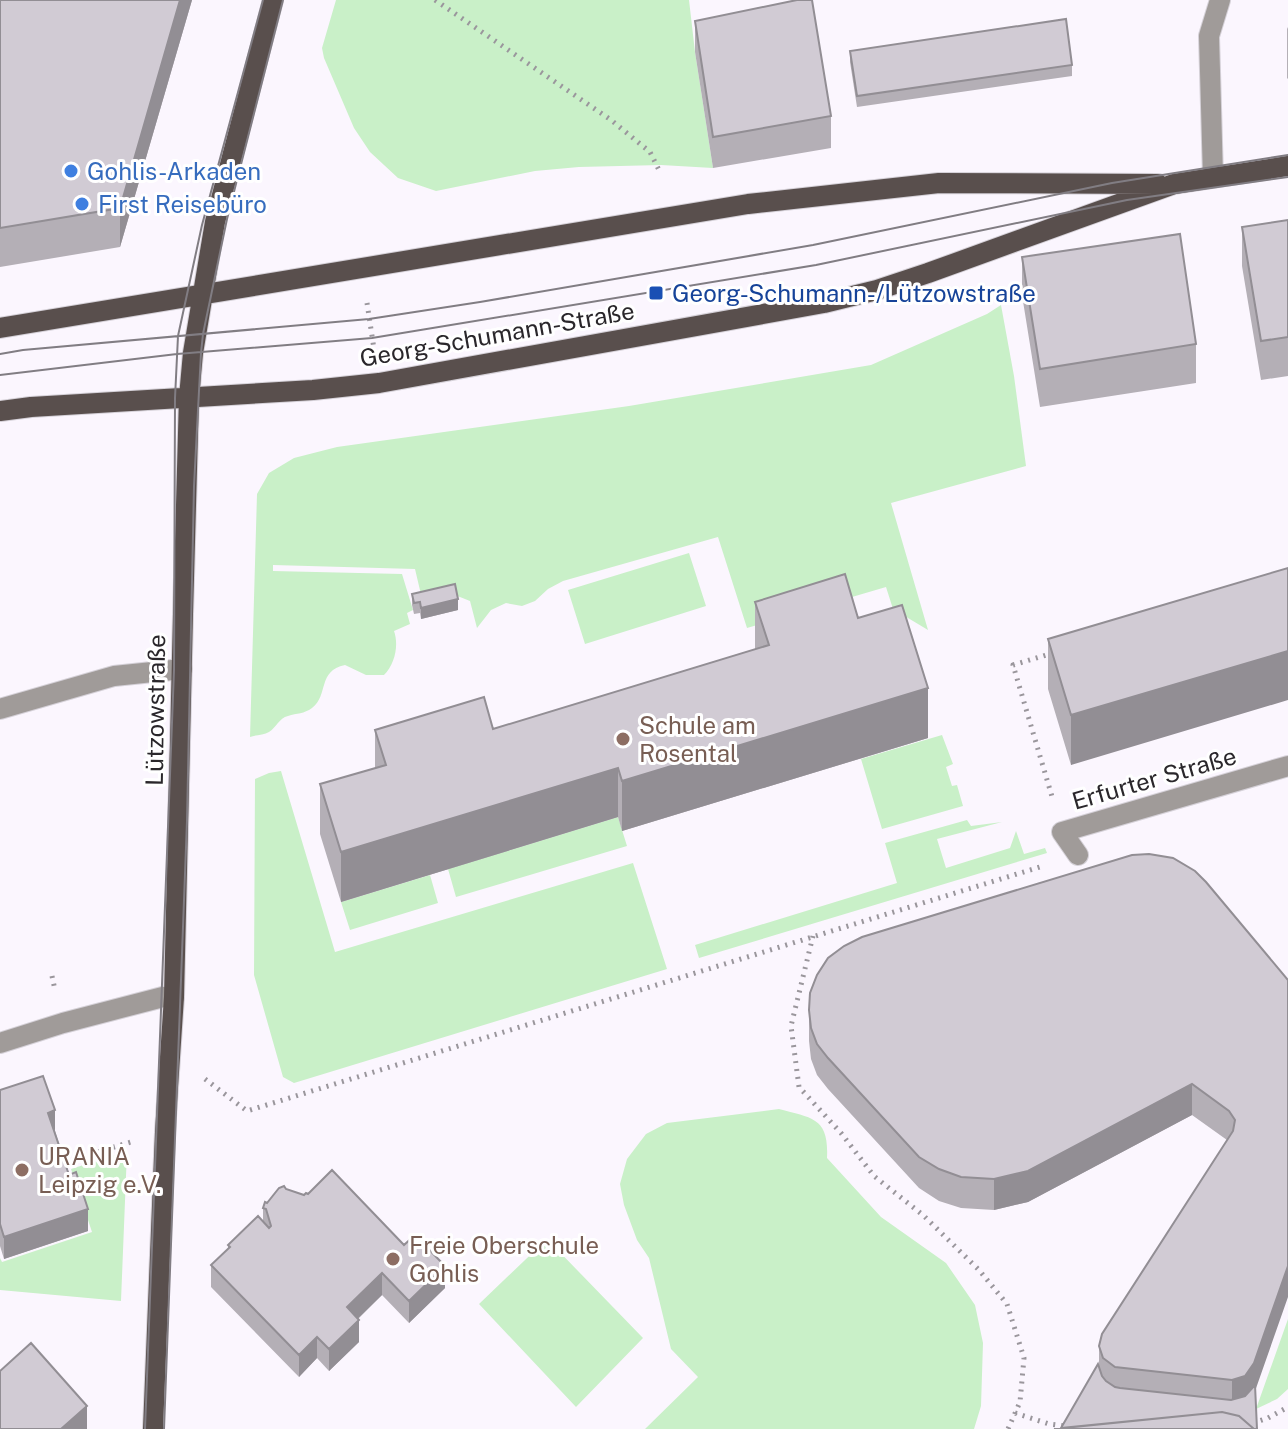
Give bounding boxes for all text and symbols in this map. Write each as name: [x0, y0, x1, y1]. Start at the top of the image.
place label: Gohlis-Arkaden: [87, 157, 261, 185]
marker: Gohlis-Arkaden: [62, 162, 80, 180]
place label: First Reisebüro: [98, 190, 267, 218]
marker: First Reisebüro: [73, 195, 91, 213]
place label: Georg-Schumann-/Lützowstraße: [672, 279, 1036, 307]
marker: Georg-Schumann-/Lützowstraße: [647, 284, 665, 302]
street label: Georg-Schumann-Straße: [358, 296, 636, 372]
street label: Lützowstraße: [140, 634, 170, 786]
place label: Schule am Rosental: [639, 711, 756, 767]
marker: Schule am Rosental: [614, 730, 632, 748]
street label: Erfurter Straße: [1069, 741, 1239, 815]
place label: URANIA Leipzig e.V.: [38, 1142, 161, 1198]
marker: URANIA Leipzig e.V.: [13, 1161, 31, 1179]
place label: Freie Oberschule Gohlis: [409, 1231, 599, 1287]
marker: Freie Oberschule Gohlis: [384, 1250, 402, 1268]

